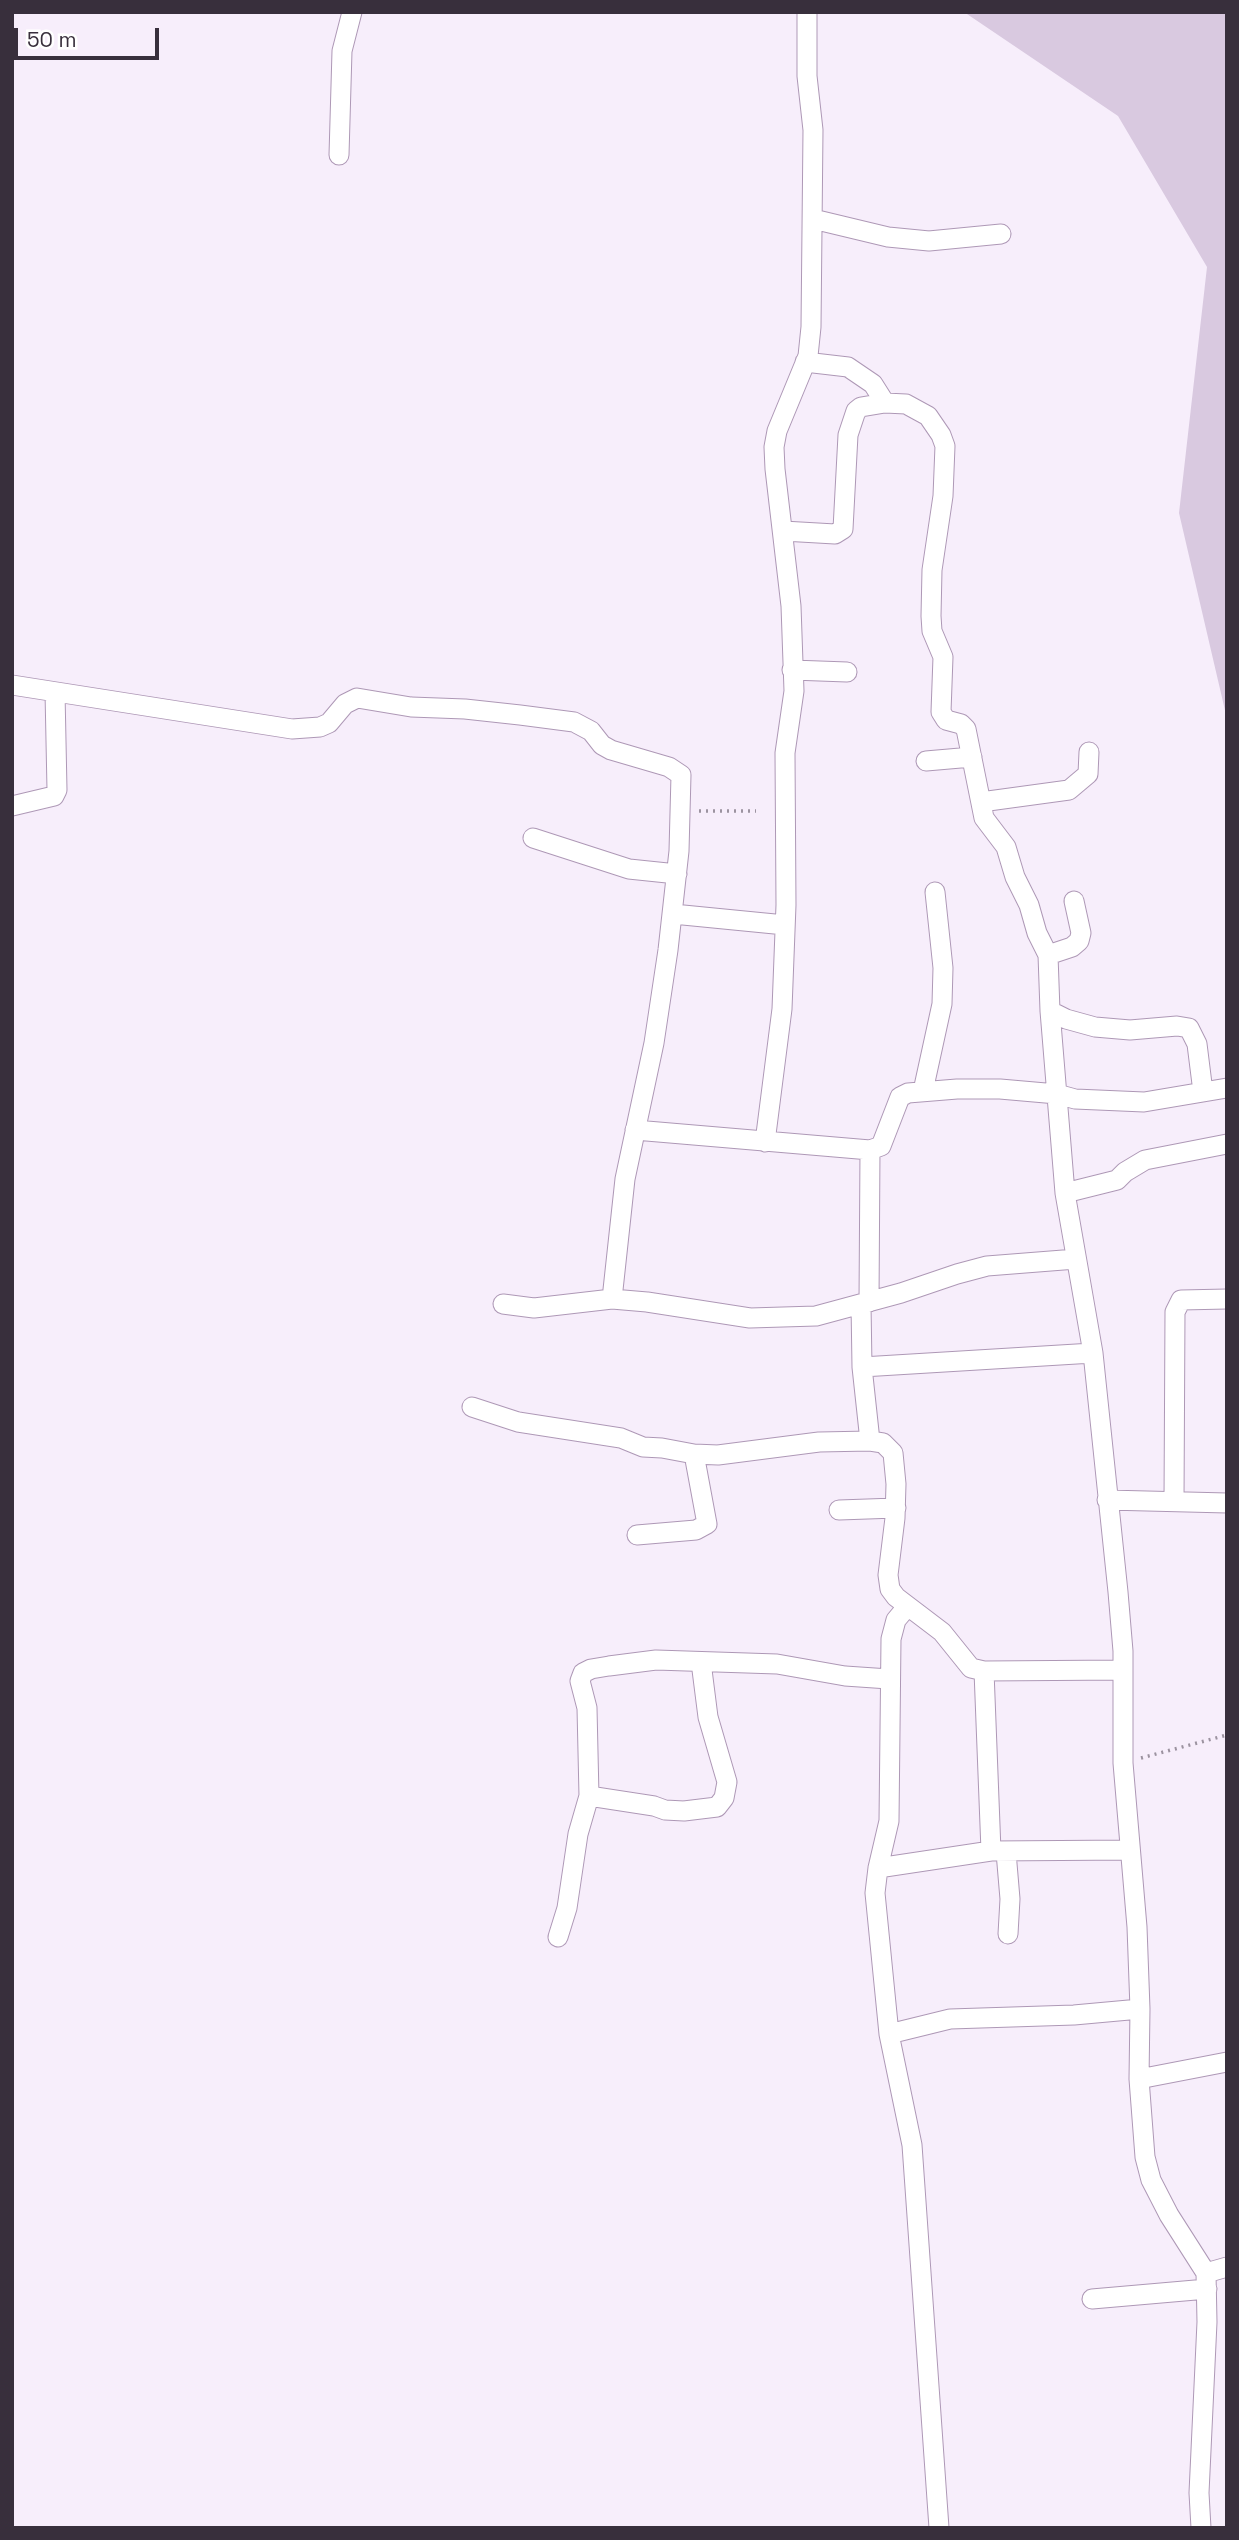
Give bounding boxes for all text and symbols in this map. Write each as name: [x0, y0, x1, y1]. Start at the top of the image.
scale bar: [18, 14, 163, 58]
text: 50 m: [27, 26, 77, 53]

